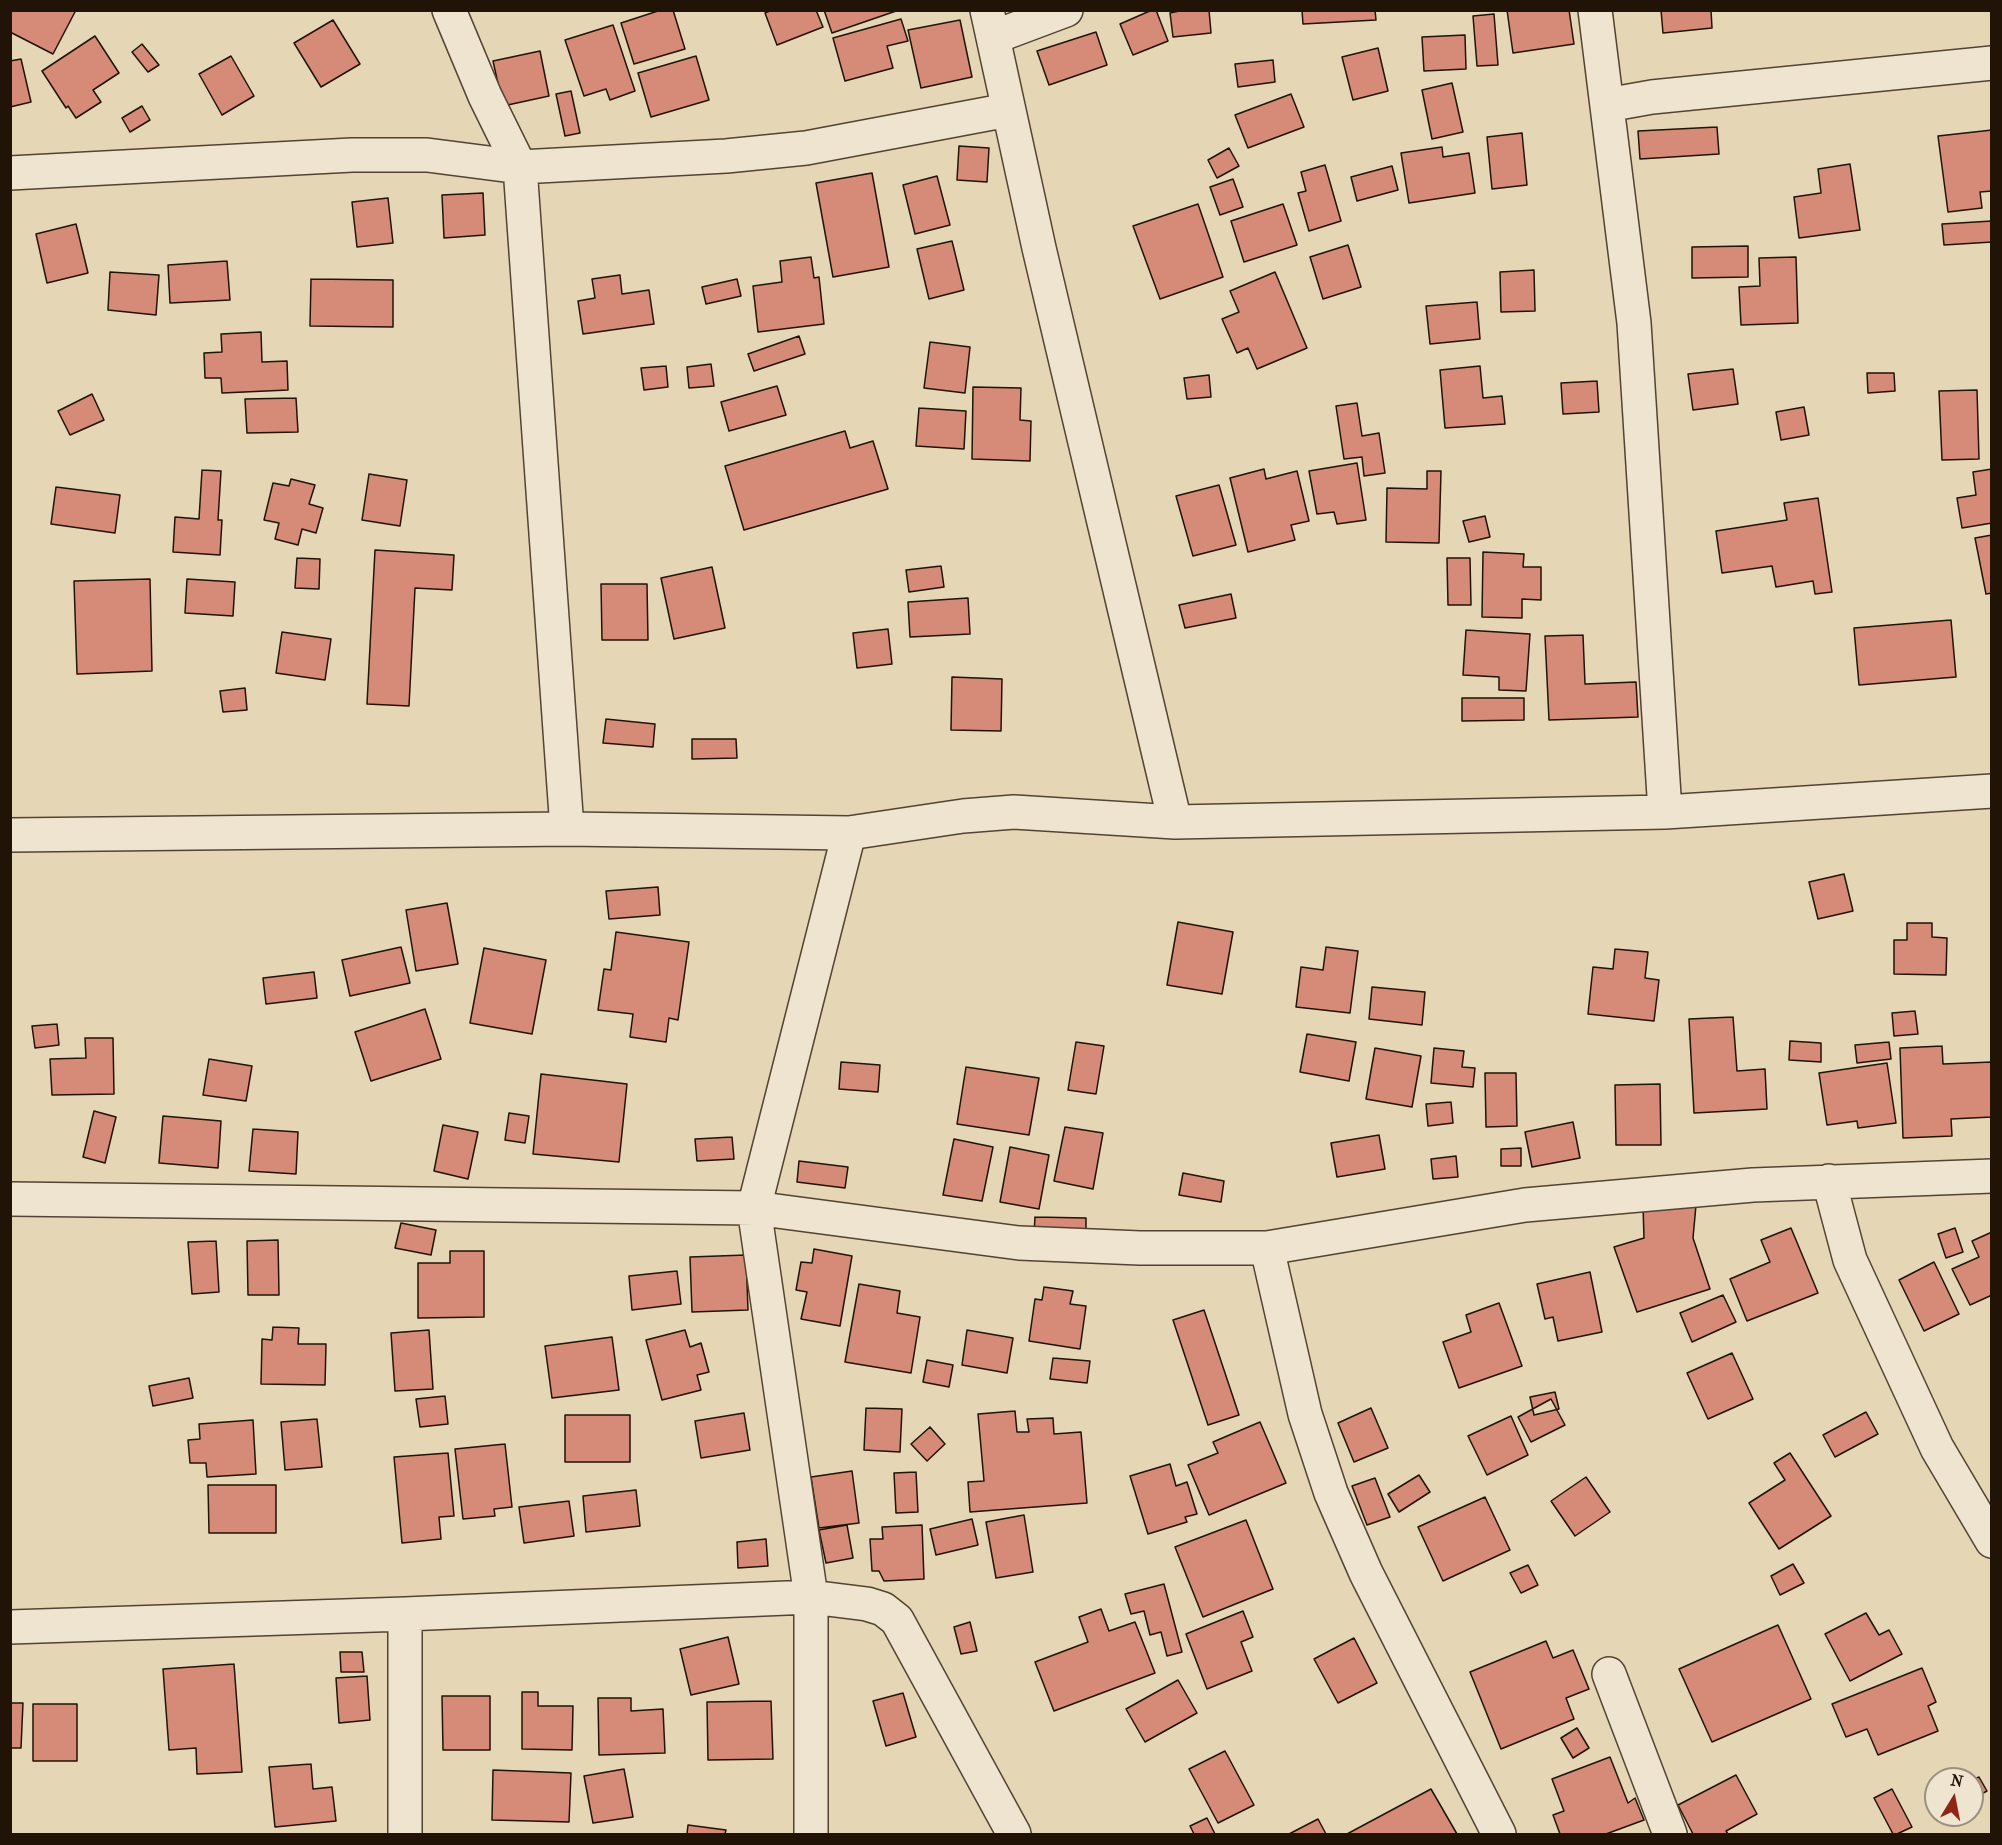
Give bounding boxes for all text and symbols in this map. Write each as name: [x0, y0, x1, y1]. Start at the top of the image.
north arrow: [1924, 1767, 1984, 1827]
text: N: [1949, 1770, 1964, 1791]

